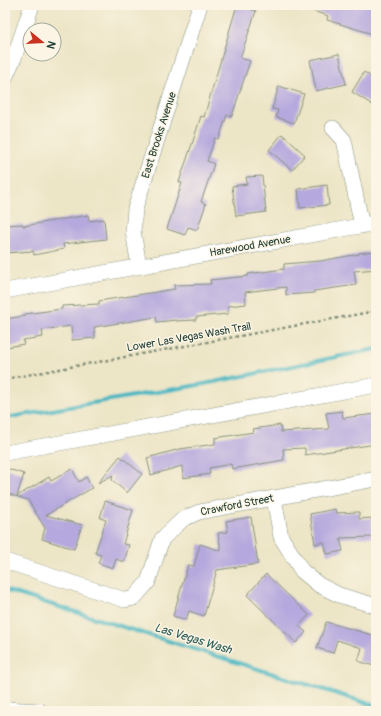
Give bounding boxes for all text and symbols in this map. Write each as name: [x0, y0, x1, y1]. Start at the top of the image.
north arrow: [22, 22, 62, 62]
text: N: [44, 39, 58, 51]
street label: East Brooks Avenue: [139, 90, 179, 180]
street label: Harewood Avenue: [208, 232, 292, 260]
street label: Lower Las Vegas Wash Trail: [126, 320, 252, 354]
street label: Crawford Street: [199, 491, 275, 518]
water label: Las Vegas Wash: [153, 620, 235, 658]

